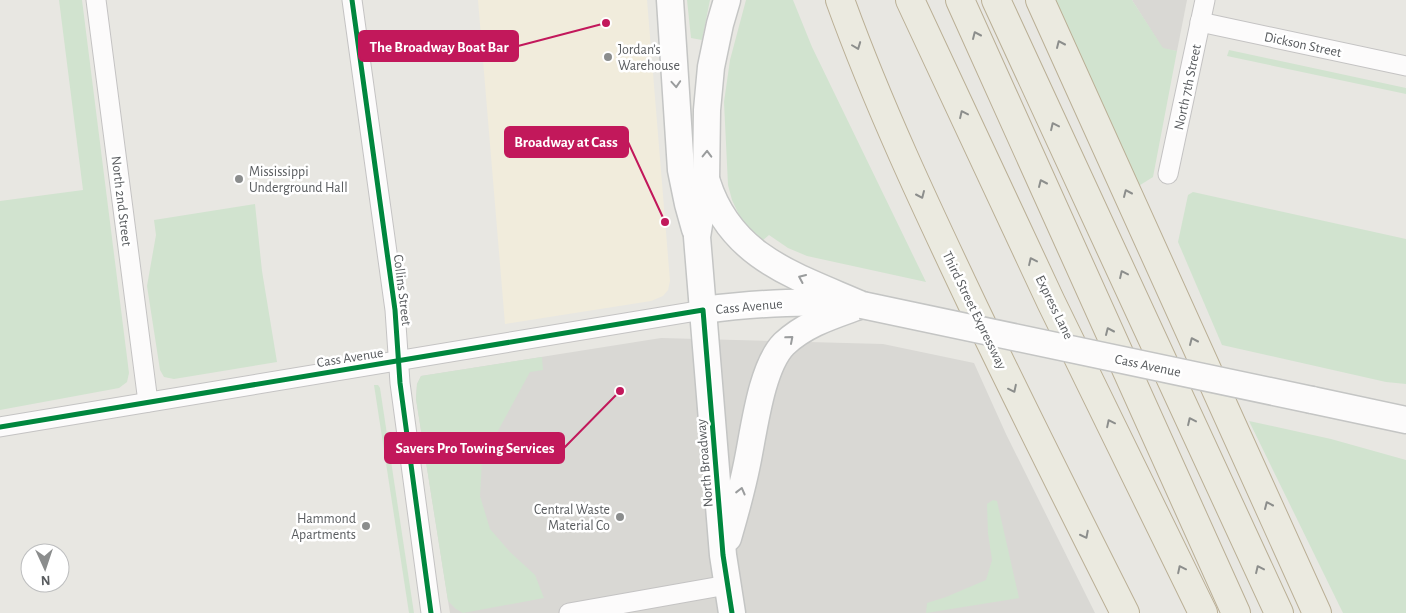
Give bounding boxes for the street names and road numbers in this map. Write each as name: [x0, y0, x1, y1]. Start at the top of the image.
street label: Dickson Street: [1263, 30, 1343, 60]
street label: North 7th Street: [1172, 42, 1204, 131]
street label: North 2nd Street: [109, 155, 134, 248]
street label: Third Street Expressway: [939, 249, 1009, 372]
street label: Collins Street: [391, 254, 413, 327]
street label: Express Lane: [1033, 273, 1076, 342]
street label: Cass Avenue: [715, 297, 783, 317]
street label: Cass Avenue: [316, 346, 384, 370]
street label: Cass Avenue: [1113, 352, 1182, 380]
street label: North Broadway: [694, 418, 716, 508]

